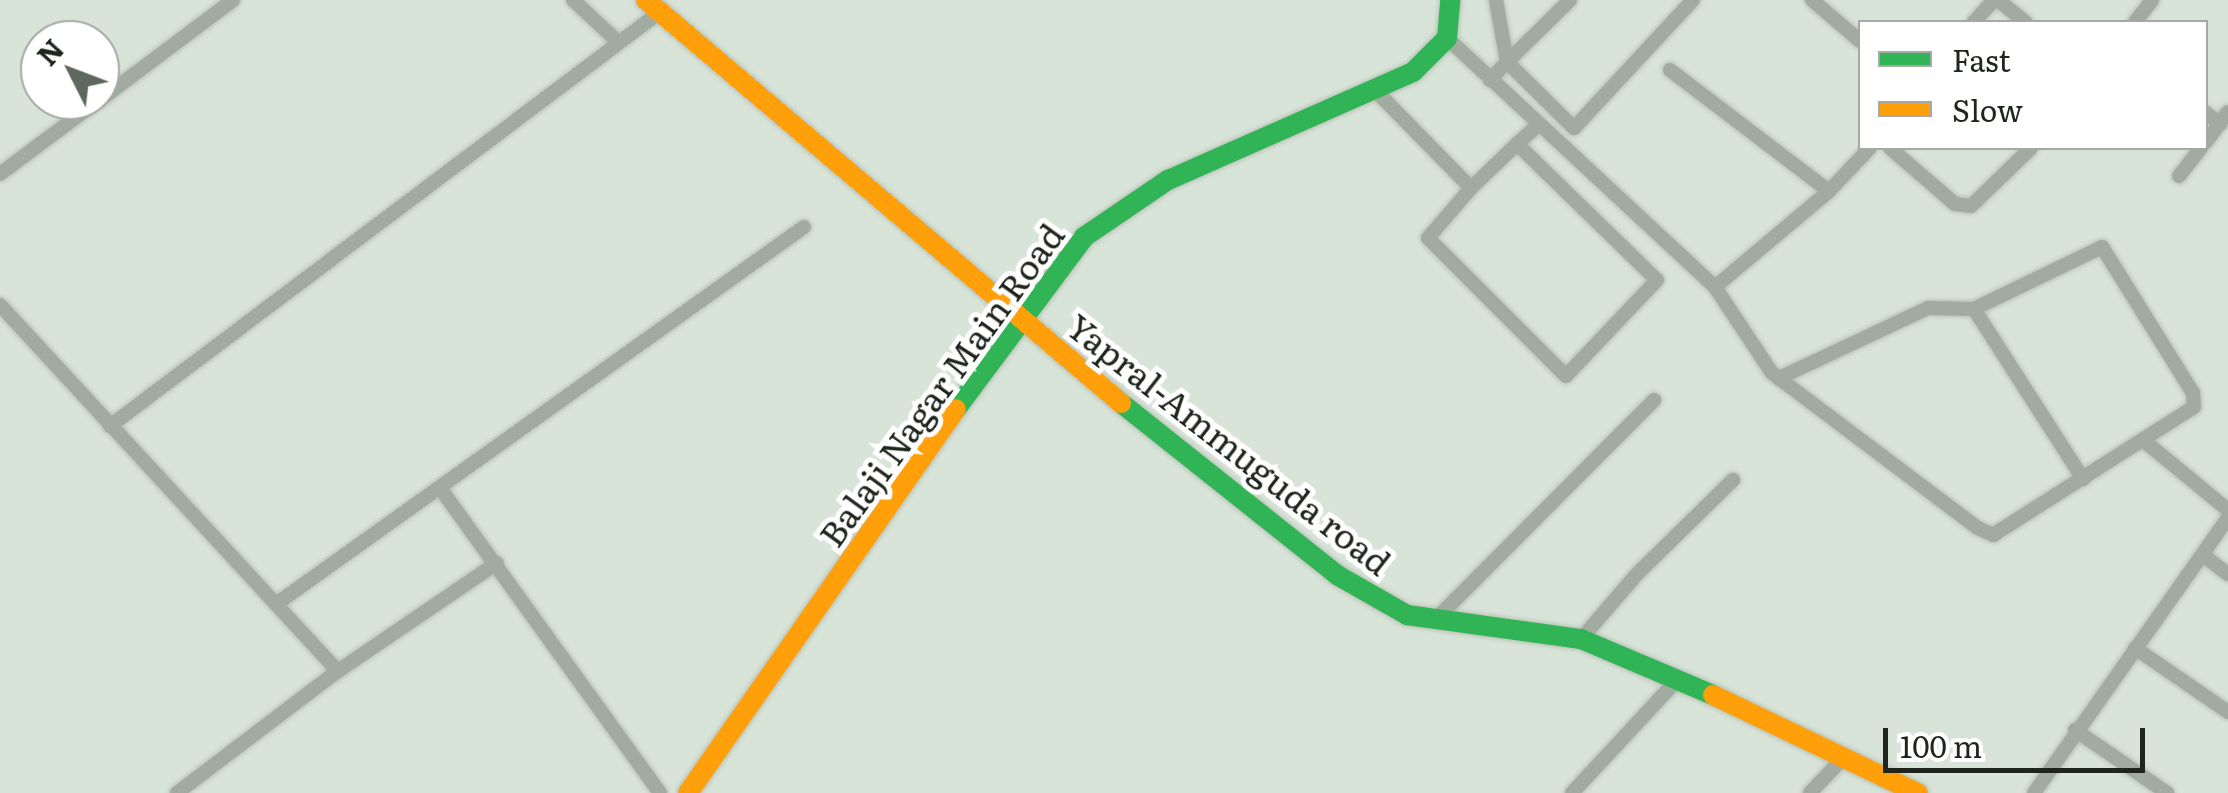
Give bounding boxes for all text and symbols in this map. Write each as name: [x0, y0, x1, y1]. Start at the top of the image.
north arrow: [20, 20, 120, 120]
legend: [1858, 20, 2208, 150]
text: N: [26, 28, 73, 74]
text: Fast: [1952, 37, 2011, 81]
text: Slow: [1952, 87, 2023, 131]
street label: Balaji Nagar Main Road: [809, 214, 1071, 554]
street label: Yapral-Ammuguda road: [1060, 303, 1400, 583]
scale bar: [1888, 708, 2150, 770]
text: 100 m: [1900, 723, 1982, 767]

